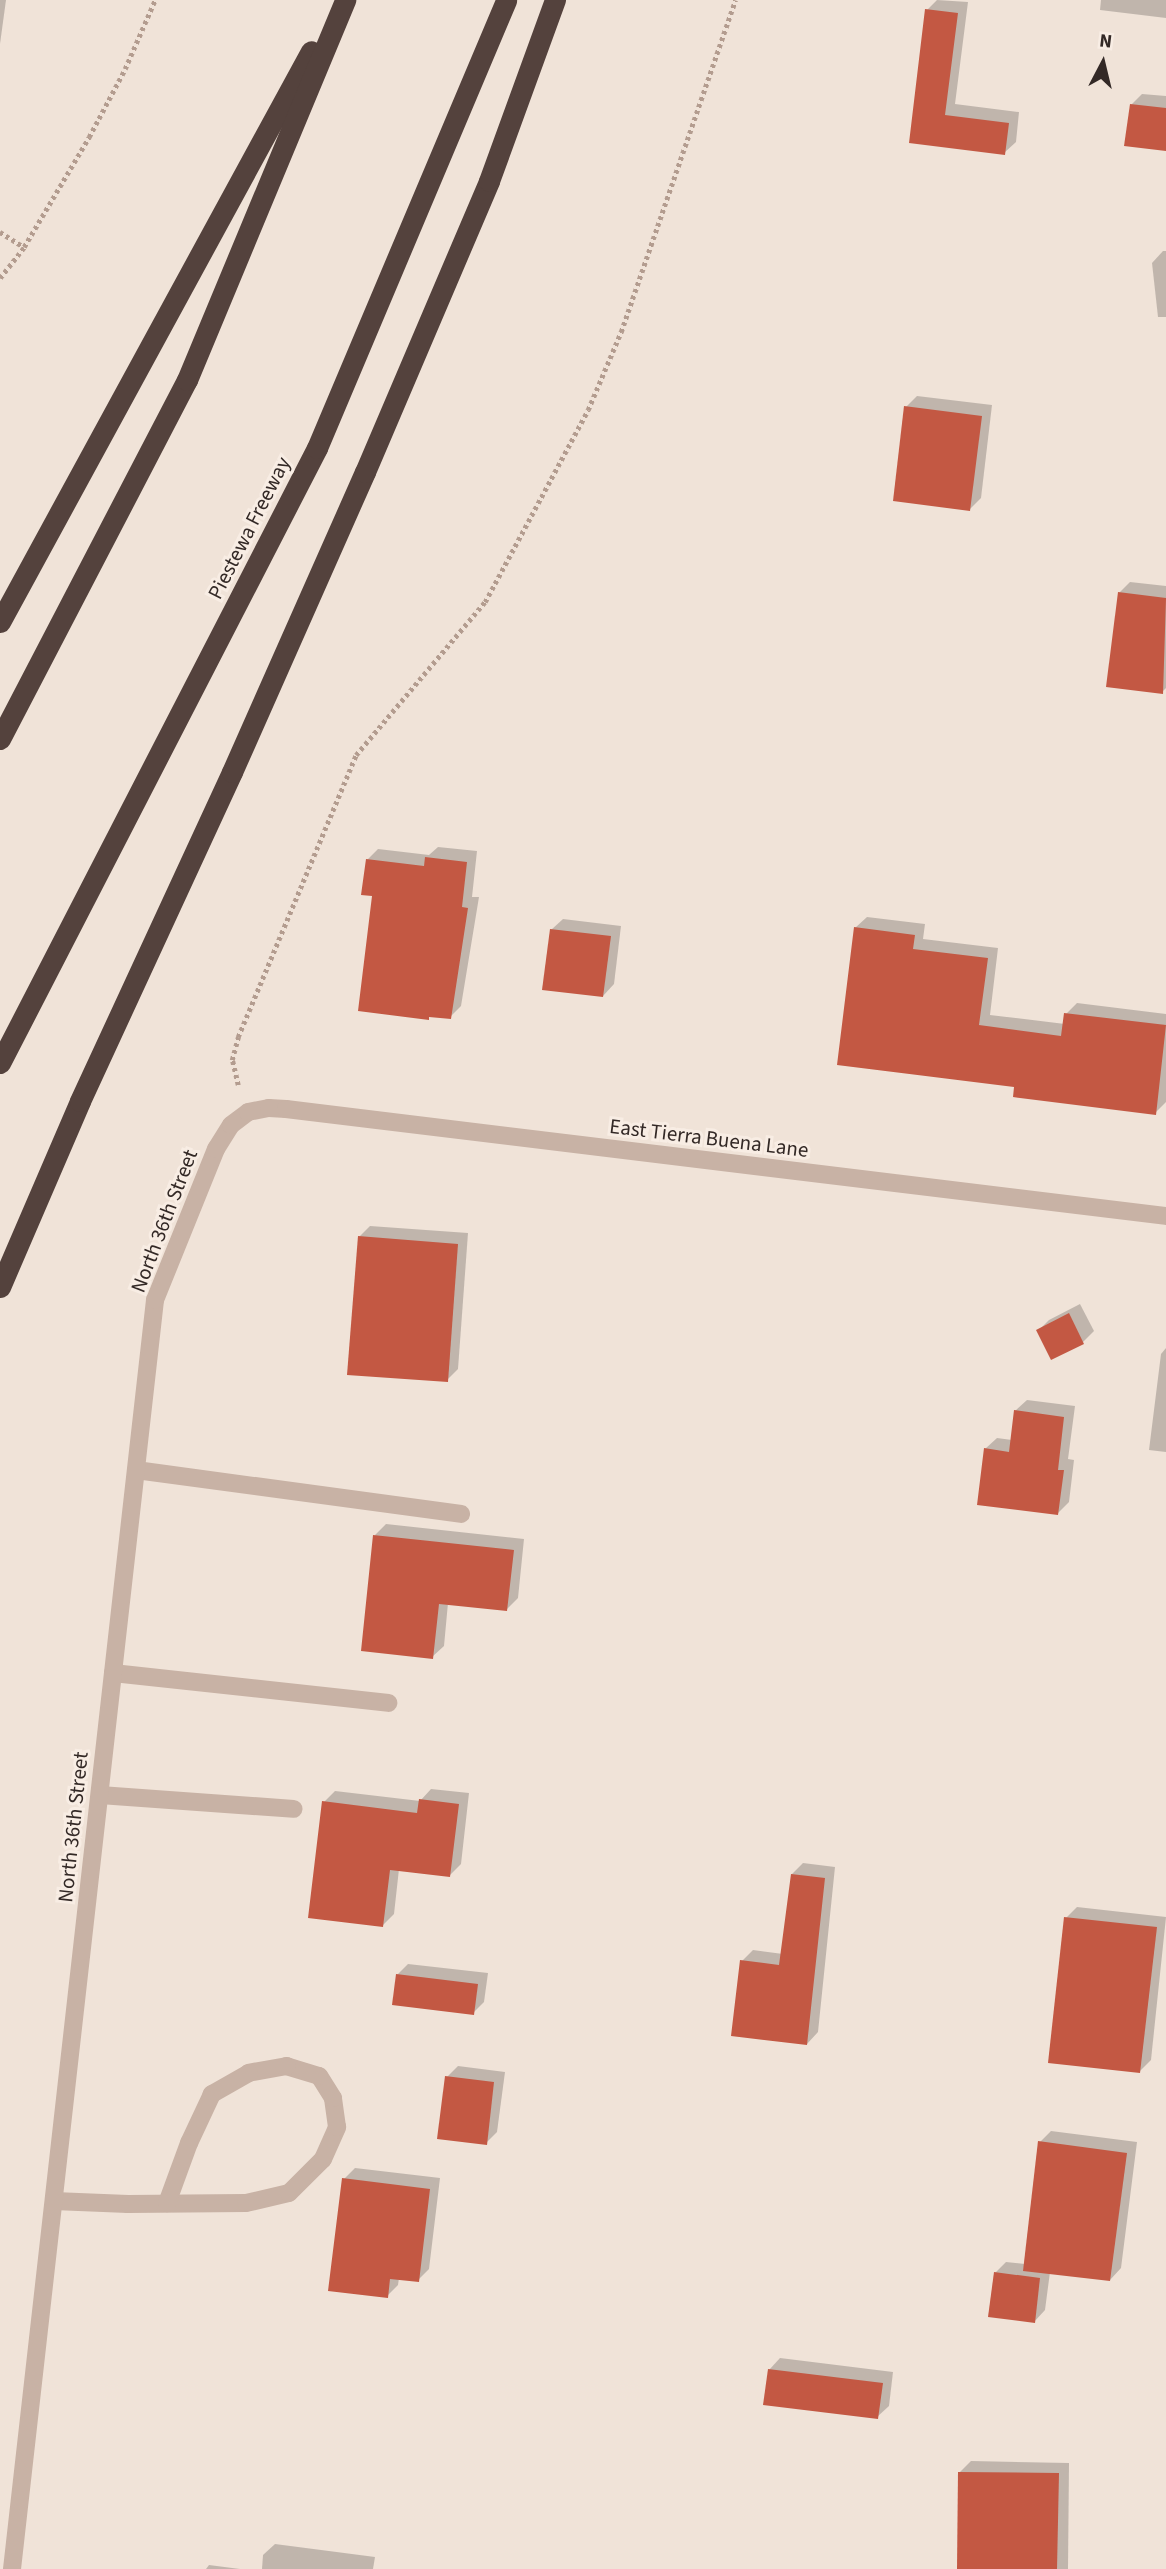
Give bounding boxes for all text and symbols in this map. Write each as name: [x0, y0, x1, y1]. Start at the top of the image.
text: N: [1098, 27, 1114, 56]
north arrow: [1068, 28, 1138, 98]
street label: Piestewa Freeway: [202, 453, 296, 603]
street label: East Tierra Buena Lane: [608, 1113, 810, 1163]
street label: North 36th Street: [125, 1146, 203, 1296]
street label: North 36th Street: [53, 1751, 93, 1903]

